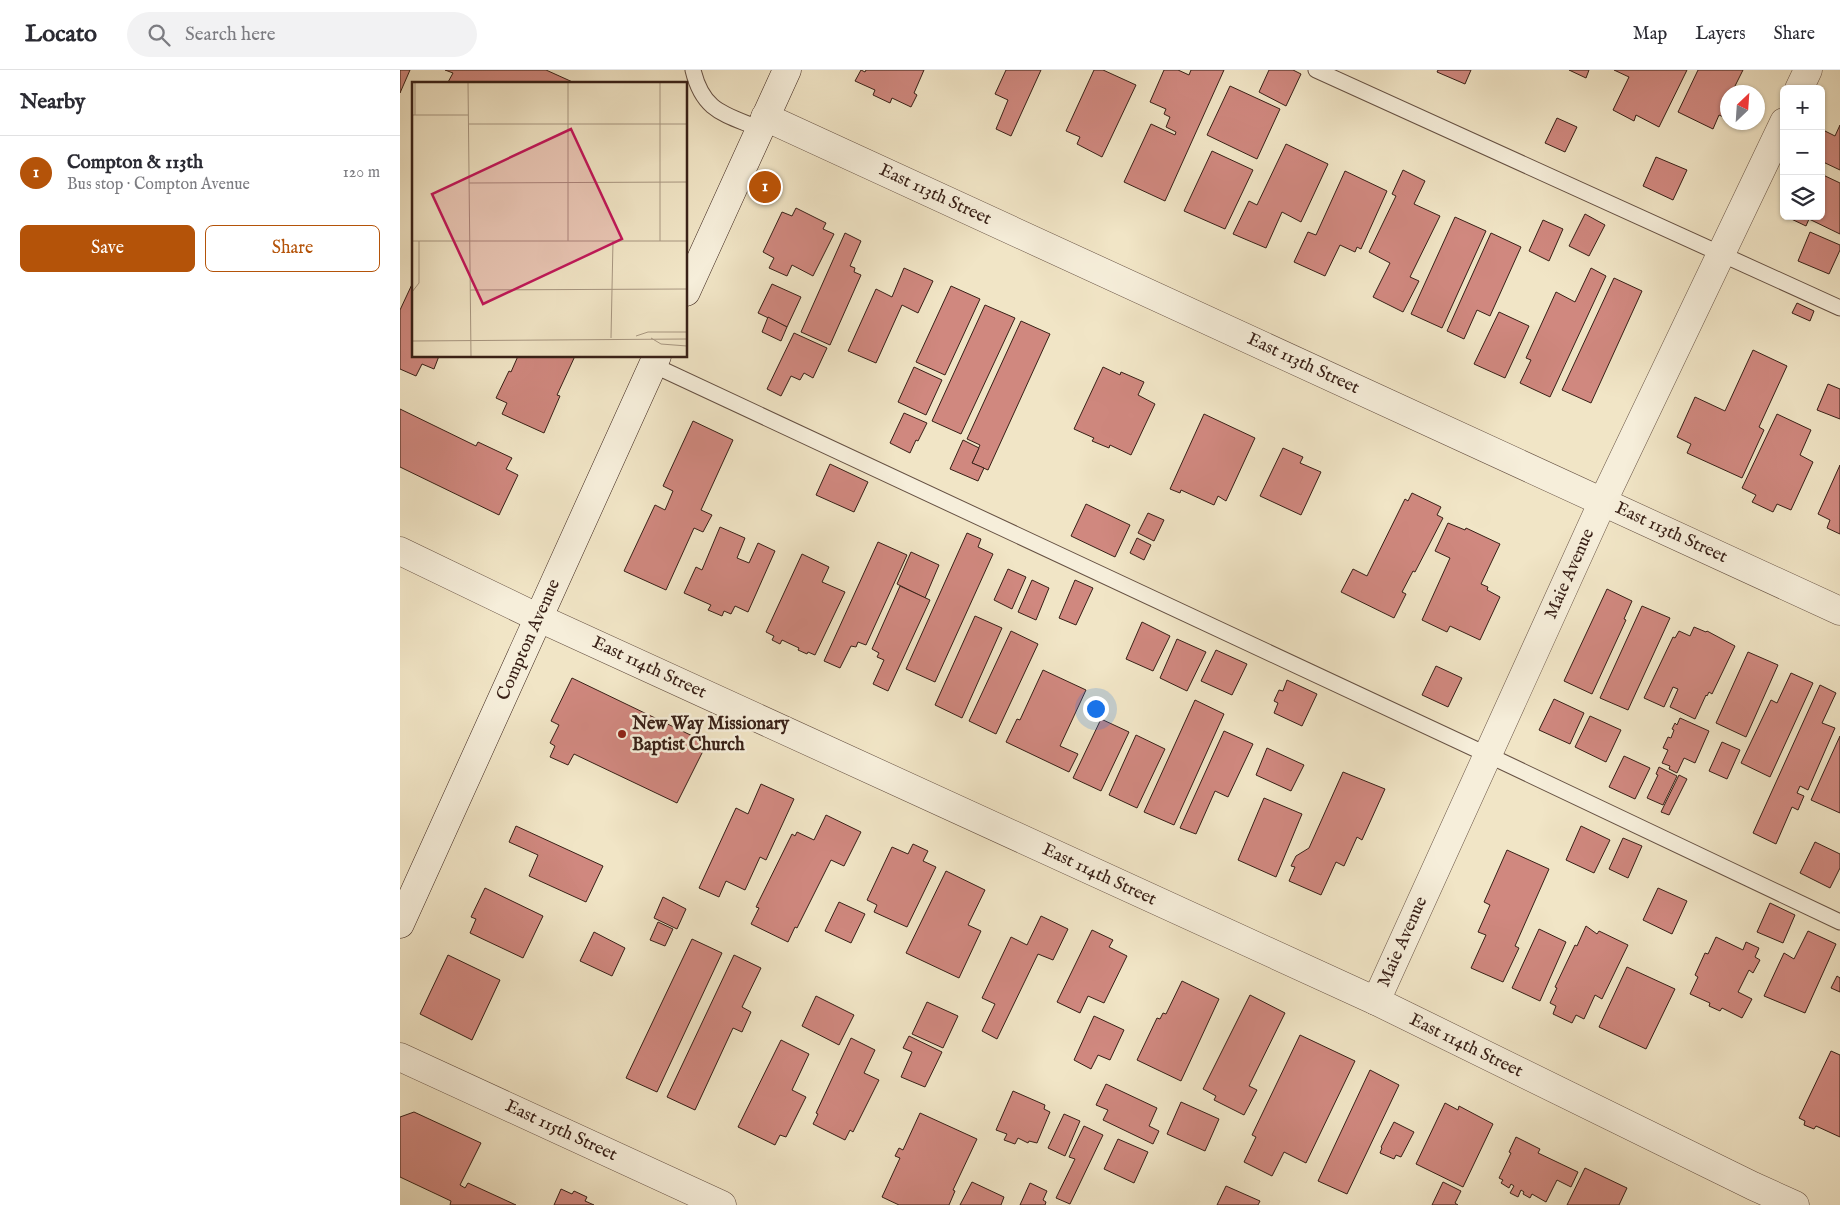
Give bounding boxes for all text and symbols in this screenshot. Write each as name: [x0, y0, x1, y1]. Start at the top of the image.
search box: [127, 12, 477, 57]
text: Locato: [25, 19, 97, 50]
icon: search: [145, 21, 173, 49]
text: Search here: [185, 23, 276, 47]
text: Map: [1633, 23, 1667, 46]
text: Layers: [1695, 23, 1746, 46]
text: Share: [1774, 23, 1815, 46]
inset map: [412, 82, 688, 358]
north arrow: [1720, 85, 1765, 130]
map controls: [1780, 85, 1825, 220]
button: +: [1780, 85, 1825, 130]
text: Nearby: [20, 89, 85, 116]
button: −: [1780, 130, 1825, 175]
text: Compton & 113th: [67, 151, 203, 175]
street label: East 113th Street: [875, 159, 995, 231]
text: 1: [33, 163, 39, 183]
text: 120 m: [343, 163, 380, 183]
pin: 1: [749, 168, 781, 206]
text: Bus stop · Compton Avenue: [67, 175, 250, 195]
button: layers: [1780, 175, 1825, 220]
button: Save: [20, 225, 195, 272]
button: Share: [205, 225, 380, 272]
street label: East 113th Street: [1243, 328, 1363, 400]
street label: East 113th Street: [1611, 497, 1731, 569]
street label: Maie Avenue: [1540, 525, 1600, 623]
street label: Compton Avenue: [492, 576, 566, 704]
street label: East 114th Street: [588, 632, 710, 704]
your location: [1083, 696, 1109, 722]
place label: New Way Missionary Baptist Church: [631, 713, 790, 757]
marker: New Way Missionary Baptist Church: [616, 728, 628, 740]
street label: East 114th Street: [1038, 839, 1160, 911]
street label: Maie Avenue: [1373, 893, 1433, 991]
street label: East 114th Street: [1406, 1009, 1526, 1083]
street label: East 115th Street: [501, 1095, 621, 1167]

